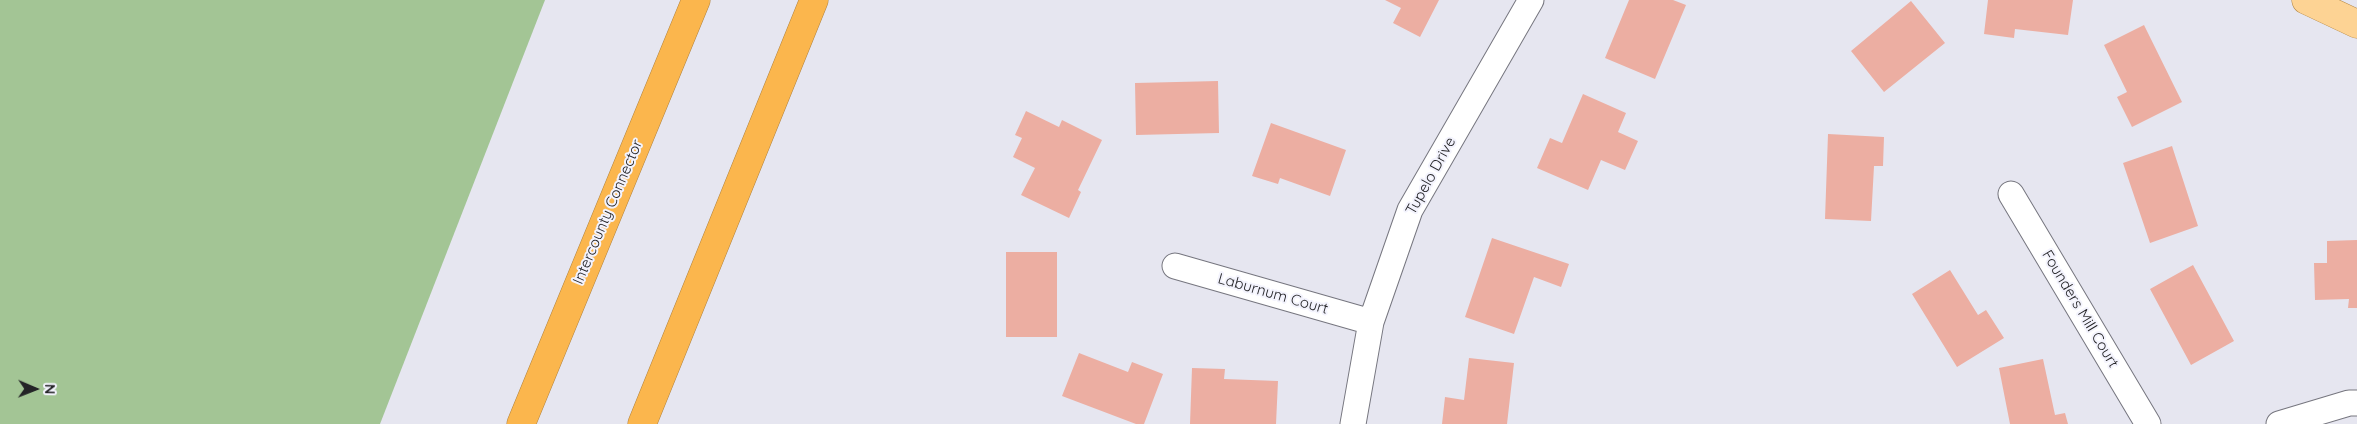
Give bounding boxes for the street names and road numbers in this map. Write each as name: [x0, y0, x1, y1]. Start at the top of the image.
street label: Tupelo Drive: [1402, 134, 1460, 218]
street label: Intercounty Connector: [569, 137, 647, 287]
street label: Founders Mill Court: [2038, 247, 2122, 371]
street label: Laburnum Court: [1216, 270, 1330, 318]

